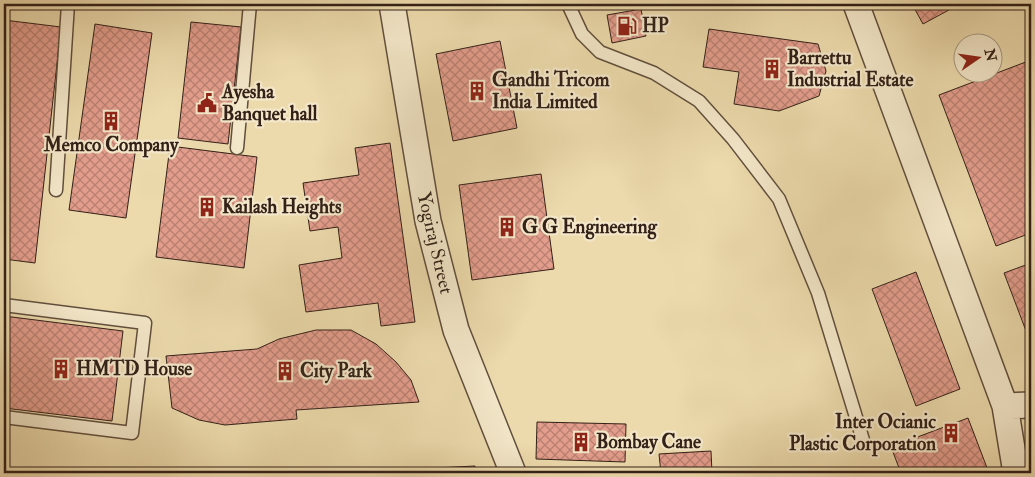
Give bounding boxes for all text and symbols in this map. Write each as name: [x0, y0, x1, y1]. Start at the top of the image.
place label: HP: [642, 14, 669, 38]
fuel station icon: HP: [616, 15, 638, 37]
north arrow: [952, 32, 1002, 82]
place label: Barrettu Industrial Estate: [787, 46, 913, 92]
text: N: [980, 46, 1000, 64]
building icon: Barrettu Industrial Estate: [761, 58, 783, 80]
place label: Gandhi Tricom India Limited: [492, 68, 610, 114]
place label: Ayesha Banquet hall: [221, 80, 317, 127]
building icon: Gandhi Tricom India Limited: [466, 80, 488, 102]
public building icon: Ayesha Banquet hall: [196, 92, 218, 114]
building icon: Memco Company: [100, 110, 122, 132]
place label: Memco Company: [43, 133, 179, 158]
street label: Yogiraj Street: [412, 190, 458, 296]
place label: Kailash Heights: [222, 195, 342, 220]
building icon: Kailash Heights: [196, 196, 218, 218]
place label: G G Engineering: [522, 215, 657, 240]
building icon: G G Engineering: [496, 216, 518, 238]
place label: HMTD House: [76, 357, 192, 381]
building icon: HMTD House: [50, 358, 72, 380]
place label: City Park: [300, 359, 373, 384]
building icon: City Park: [274, 360, 296, 382]
place label: Inter Ocianic Plastic Corporation: [789, 410, 936, 457]
building icon: Inter Ocianic Plastic Corporation: [940, 422, 962, 444]
place label: Bombay Cane: [596, 430, 701, 455]
building icon: Bombay Cane: [570, 431, 592, 453]

